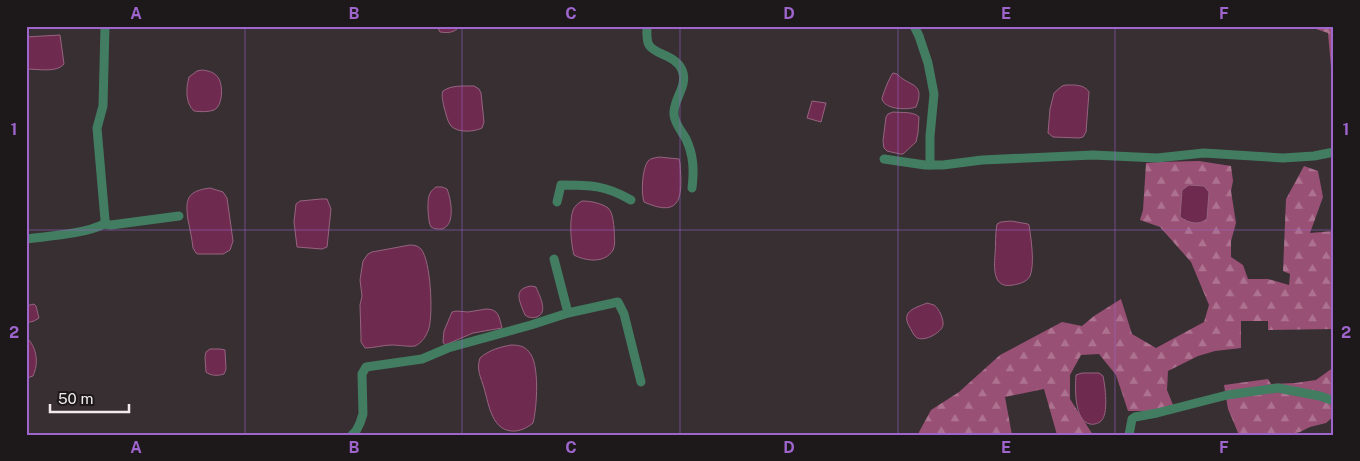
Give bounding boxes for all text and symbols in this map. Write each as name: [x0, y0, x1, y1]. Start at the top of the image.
text: A: [130, 4, 142, 23]
text: B: [349, 4, 360, 23]
text: C: [565, 4, 577, 23]
text: D: [783, 4, 795, 23]
text: E: [1001, 4, 1011, 23]
text: F: [1219, 4, 1229, 23]
text: 1: [11, 120, 17, 139]
text: 1: [1343, 120, 1349, 139]
text: 2: [9, 323, 19, 342]
text: 2: [1341, 323, 1351, 342]
scale bar: [50, 381, 129, 413]
text: 50 m: [58, 390, 93, 407]
text: A: [130, 438, 142, 457]
text: B: [349, 438, 360, 457]
text: C: [565, 438, 577, 457]
text: D: [783, 438, 795, 457]
text: E: [1001, 438, 1011, 457]
text: F: [1219, 438, 1229, 457]

